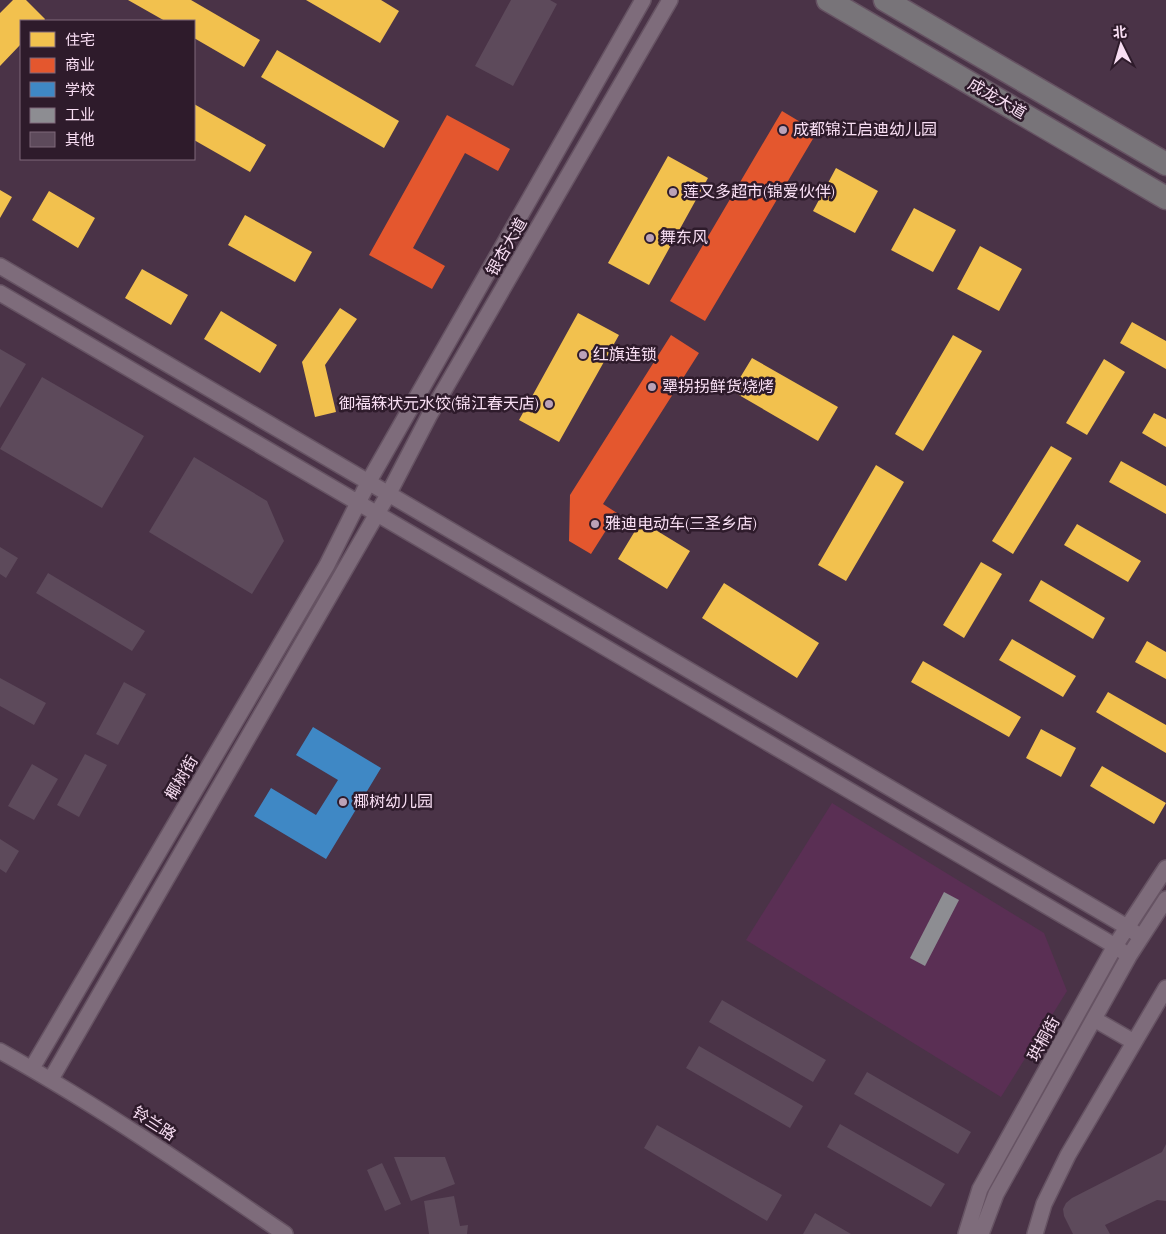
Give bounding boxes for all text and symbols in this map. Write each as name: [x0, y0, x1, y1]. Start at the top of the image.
legend: [20, 20, 195, 160]
north arrow: [1096, 20, 1146, 70]
text: 北: [1112, 21, 1128, 44]
text: 住宅: [65, 29, 95, 52]
text: 商业: [65, 54, 95, 77]
street label: 成龙大道: [963, 73, 1031, 125]
text: 学校: [65, 79, 95, 102]
text: 工业: [65, 104, 95, 127]
place label: 成都锦江启迪幼儿园: [793, 118, 937, 142]
marker: 成都锦江启迪幼儿园: [777, 124, 789, 136]
text: 其他: [65, 129, 95, 152]
place label: 莲又多超市(锦爱伙伴): [683, 180, 835, 204]
marker: 莲又多超市(锦爱伙伴): [667, 186, 679, 198]
street label: 银杏大道: [481, 213, 533, 281]
place label: 舞东风: [660, 226, 708, 250]
marker: 舞东风: [644, 232, 656, 244]
place label: 红旗连锁: [593, 343, 657, 367]
marker: 红旗连锁: [577, 349, 589, 361]
place label: 犟拐拐鲜货烧烤: [662, 375, 774, 399]
marker: 犟拐拐鲜货烧烤: [646, 381, 658, 393]
place label: 御福箖状元水饺(锦江春天店): [339, 392, 539, 416]
marker: 御福箖状元水饺(锦江春天店): [543, 398, 555, 410]
place label: 雅迪电动车(三圣乡店): [605, 512, 757, 536]
marker: 雅迪电动车(三圣乡店): [589, 518, 601, 530]
street label: 椰树街: [160, 751, 204, 805]
place label: 椰树幼儿园: [353, 790, 433, 814]
marker: 椰树幼儿园: [337, 796, 349, 808]
street label: 珙桐街: [1022, 1012, 1066, 1066]
street label: 铃兰路: [127, 1101, 181, 1147]

